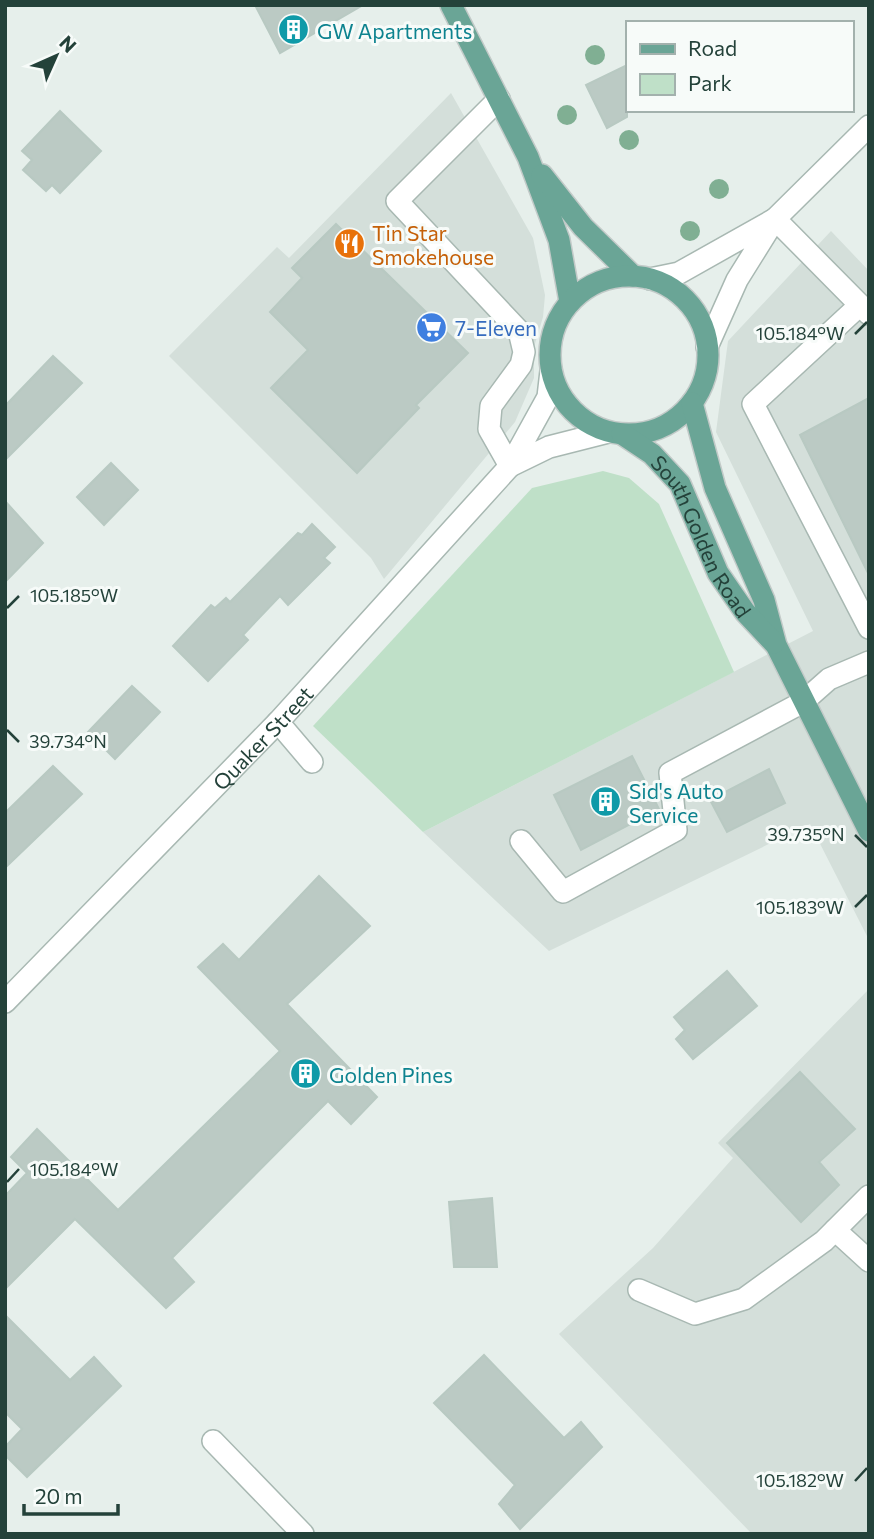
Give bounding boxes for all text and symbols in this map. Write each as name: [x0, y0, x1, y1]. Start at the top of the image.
building icon: GW Apartments: [277, 13, 311, 47]
place label: GW Apartments: [317, 18, 472, 43]
north arrow: [21, 21, 91, 91]
legend: [626, 21, 853, 112]
text: N: [55, 30, 82, 57]
text: Road: [688, 35, 737, 60]
text: Park: [688, 70, 732, 95]
place label: Tin Star Smokehouse: [372, 220, 494, 269]
restaurant icon: Tin Star Smokehouse: [332, 227, 366, 261]
supermarket icon: 7-Eleven: [415, 310, 449, 344]
place label: 7-Eleven: [455, 315, 537, 340]
text: 105.184°W: [756, 322, 844, 344]
street label: South Golden Road: [647, 449, 757, 622]
text: 105.185°W: [30, 584, 118, 606]
street label: Quaker Street: [207, 680, 317, 794]
text: 39.734°N: [29, 730, 107, 752]
place label: Sid's Auto Service: [629, 778, 724, 827]
building icon: Sid's Auto Service: [589, 785, 623, 819]
text: 39.735°N: [767, 823, 845, 845]
text: 105.183°W: [756, 896, 844, 918]
building icon: Golden Pines: [289, 1057, 323, 1091]
place label: Golden Pines: [329, 1062, 453, 1087]
text: 105.184°W: [30, 1158, 118, 1180]
text: 105.182°W: [756, 1469, 844, 1491]
scale bar: [24, 1472, 119, 1516]
text: 20 m: [35, 1483, 83, 1508]

